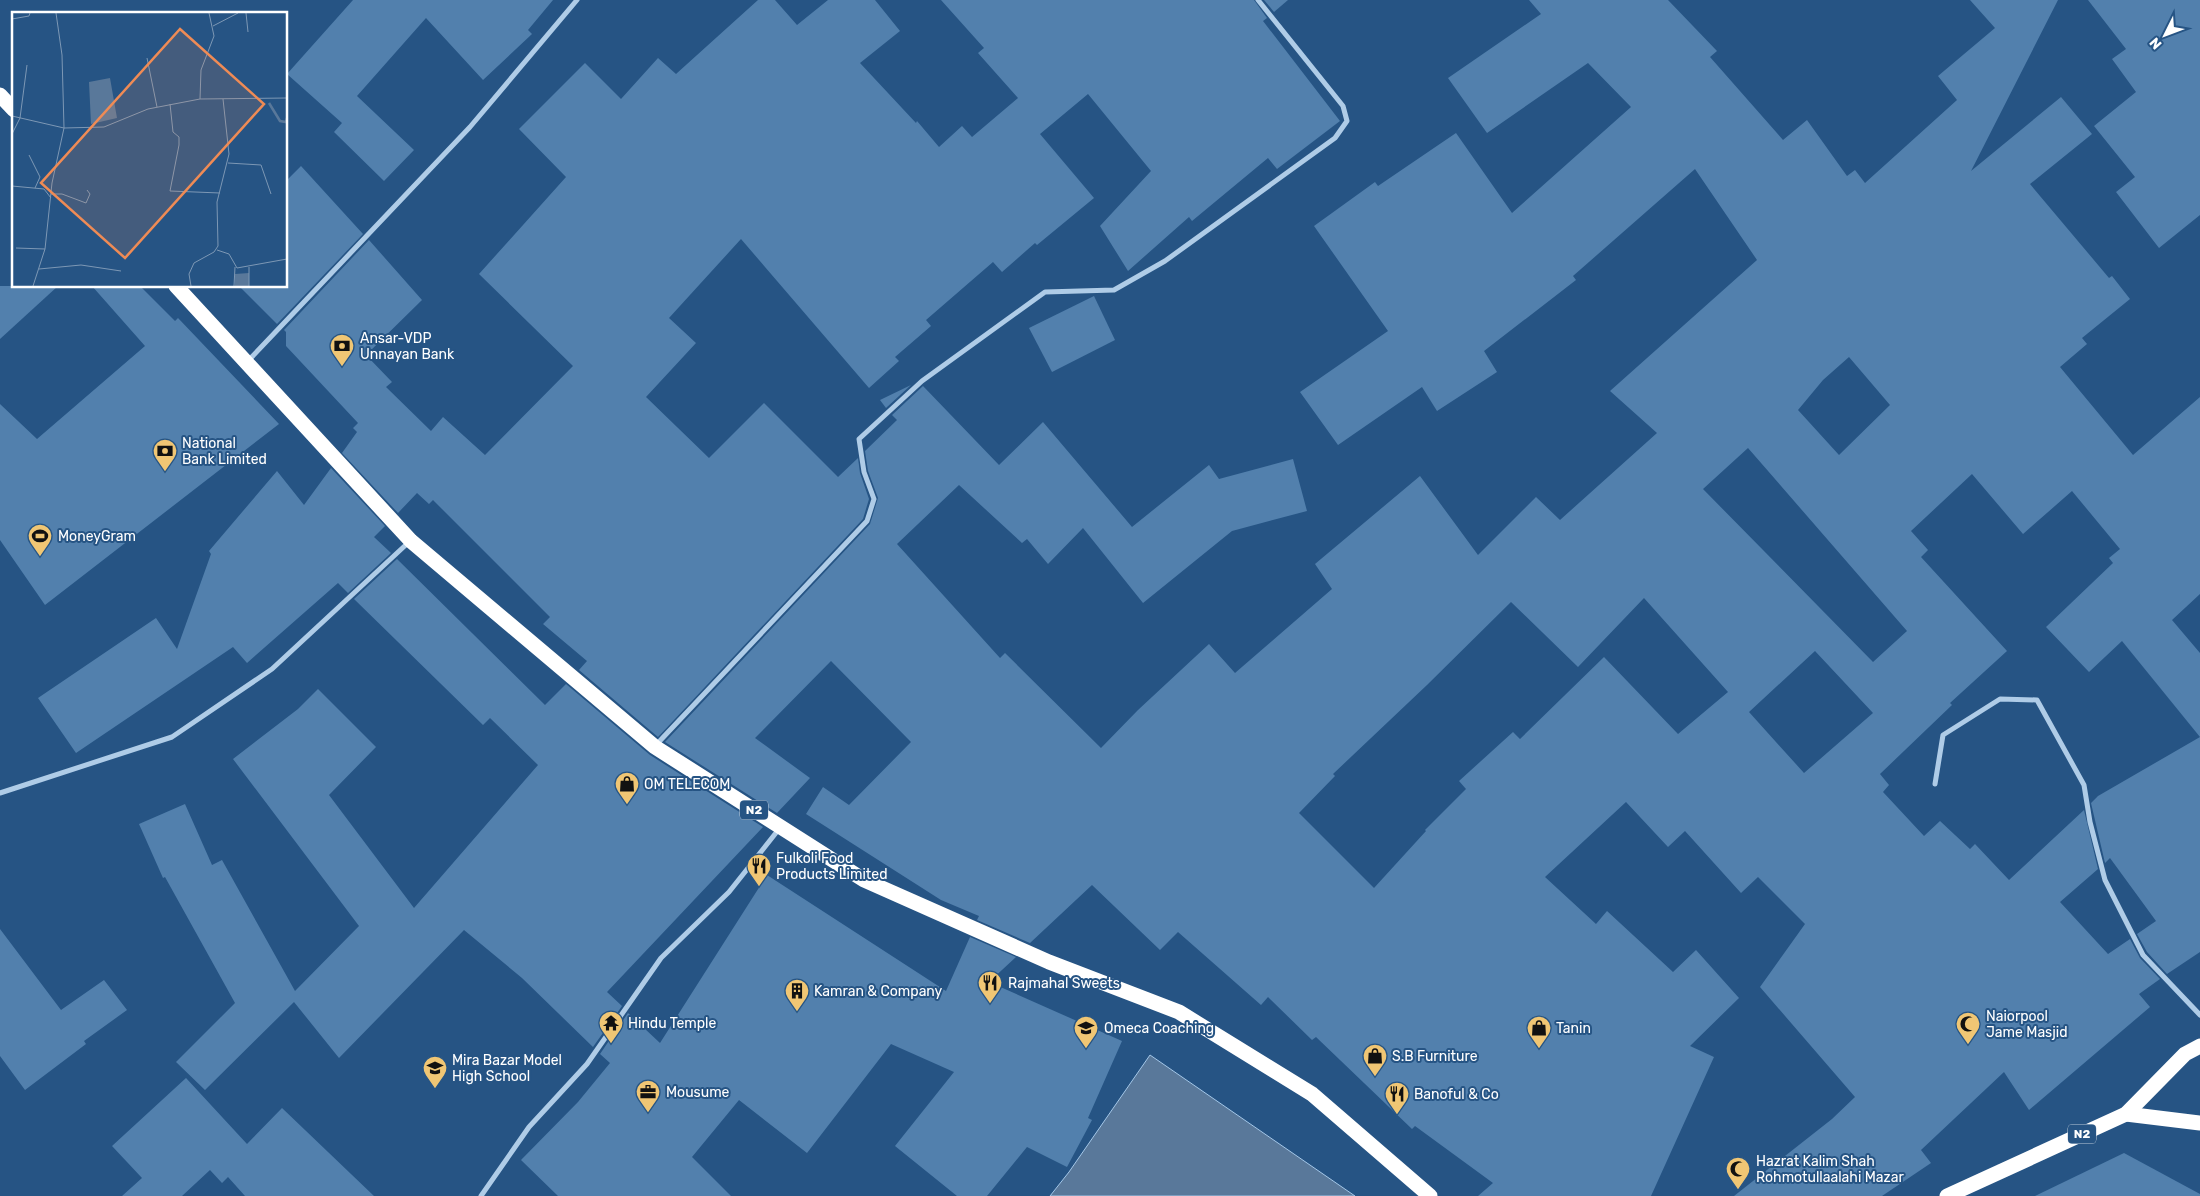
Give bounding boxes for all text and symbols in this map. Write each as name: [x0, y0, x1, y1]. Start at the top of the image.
north arrow: [2140, 10, 2190, 60]
inset map: [12, 12, 288, 288]
text: N: [2146, 34, 2165, 53]
place label: Ansar-VDP Unnayan Bank: [360, 330, 455, 363]
bank icon: Ansar-VDP Unnayan Bank: [329, 333, 355, 367]
place label: National Bank Limited: [182, 435, 267, 468]
bank icon: National Bank Limited: [152, 438, 178, 472]
sports icon: MoneyGram: [27, 523, 53, 557]
place label: MoneyGram: [58, 528, 136, 545]
shop icon: OM TELECOM: [614, 771, 640, 805]
place label: OM TELECOM: [644, 776, 730, 793]
road number: N2: [740, 800, 768, 820]
place label: Fulkoli Food Products Limited: [776, 850, 888, 883]
restaurant icon: Fulkoli Food Products Limited: [746, 853, 772, 887]
restaurant icon: Rajmahal Sweets: [977, 970, 1003, 1004]
place label: Rajmahal Sweets: [1008, 975, 1120, 992]
building icon: Kamran & Company: [784, 978, 810, 1012]
place label: Kamran & Company: [814, 983, 943, 1000]
place label: Naiorpool Jame Masjid: [1986, 1008, 2068, 1041]
temple icon: Hindu Temple: [598, 1010, 624, 1044]
mosque icon: Naiorpool Jame Masjid: [1955, 1011, 1981, 1045]
place label: Hindu Temple: [628, 1015, 717, 1032]
school or university icon: Omeca Coaching: [1073, 1015, 1099, 1049]
shop icon: Tanin: [1526, 1015, 1552, 1049]
place label: Omeca Coaching: [1104, 1020, 1214, 1037]
place label: Tanin: [1556, 1020, 1591, 1037]
shop icon: S.B Furniture: [1362, 1043, 1388, 1077]
place label: S.B Furniture: [1392, 1048, 1478, 1065]
place label: Mira Bazar Model High School: [452, 1052, 562, 1085]
school or university icon: Mira Bazar Model High School: [422, 1055, 448, 1089]
office icon: Mousume: [635, 1079, 661, 1113]
restaurant icon: Banoful & Co: [1384, 1081, 1410, 1115]
place label: Mousume: [666, 1084, 730, 1101]
place label: Banoful & Co: [1414, 1086, 1499, 1103]
road number: N2: [2068, 1124, 2096, 1144]
place label: Hazrat Kalim Shah Rohmotullaalahi Mazar: [1756, 1153, 1904, 1186]
mosque icon: Hazrat Kalim Shah Rohmotullaalahi Mazar: [1725, 1156, 1751, 1190]

